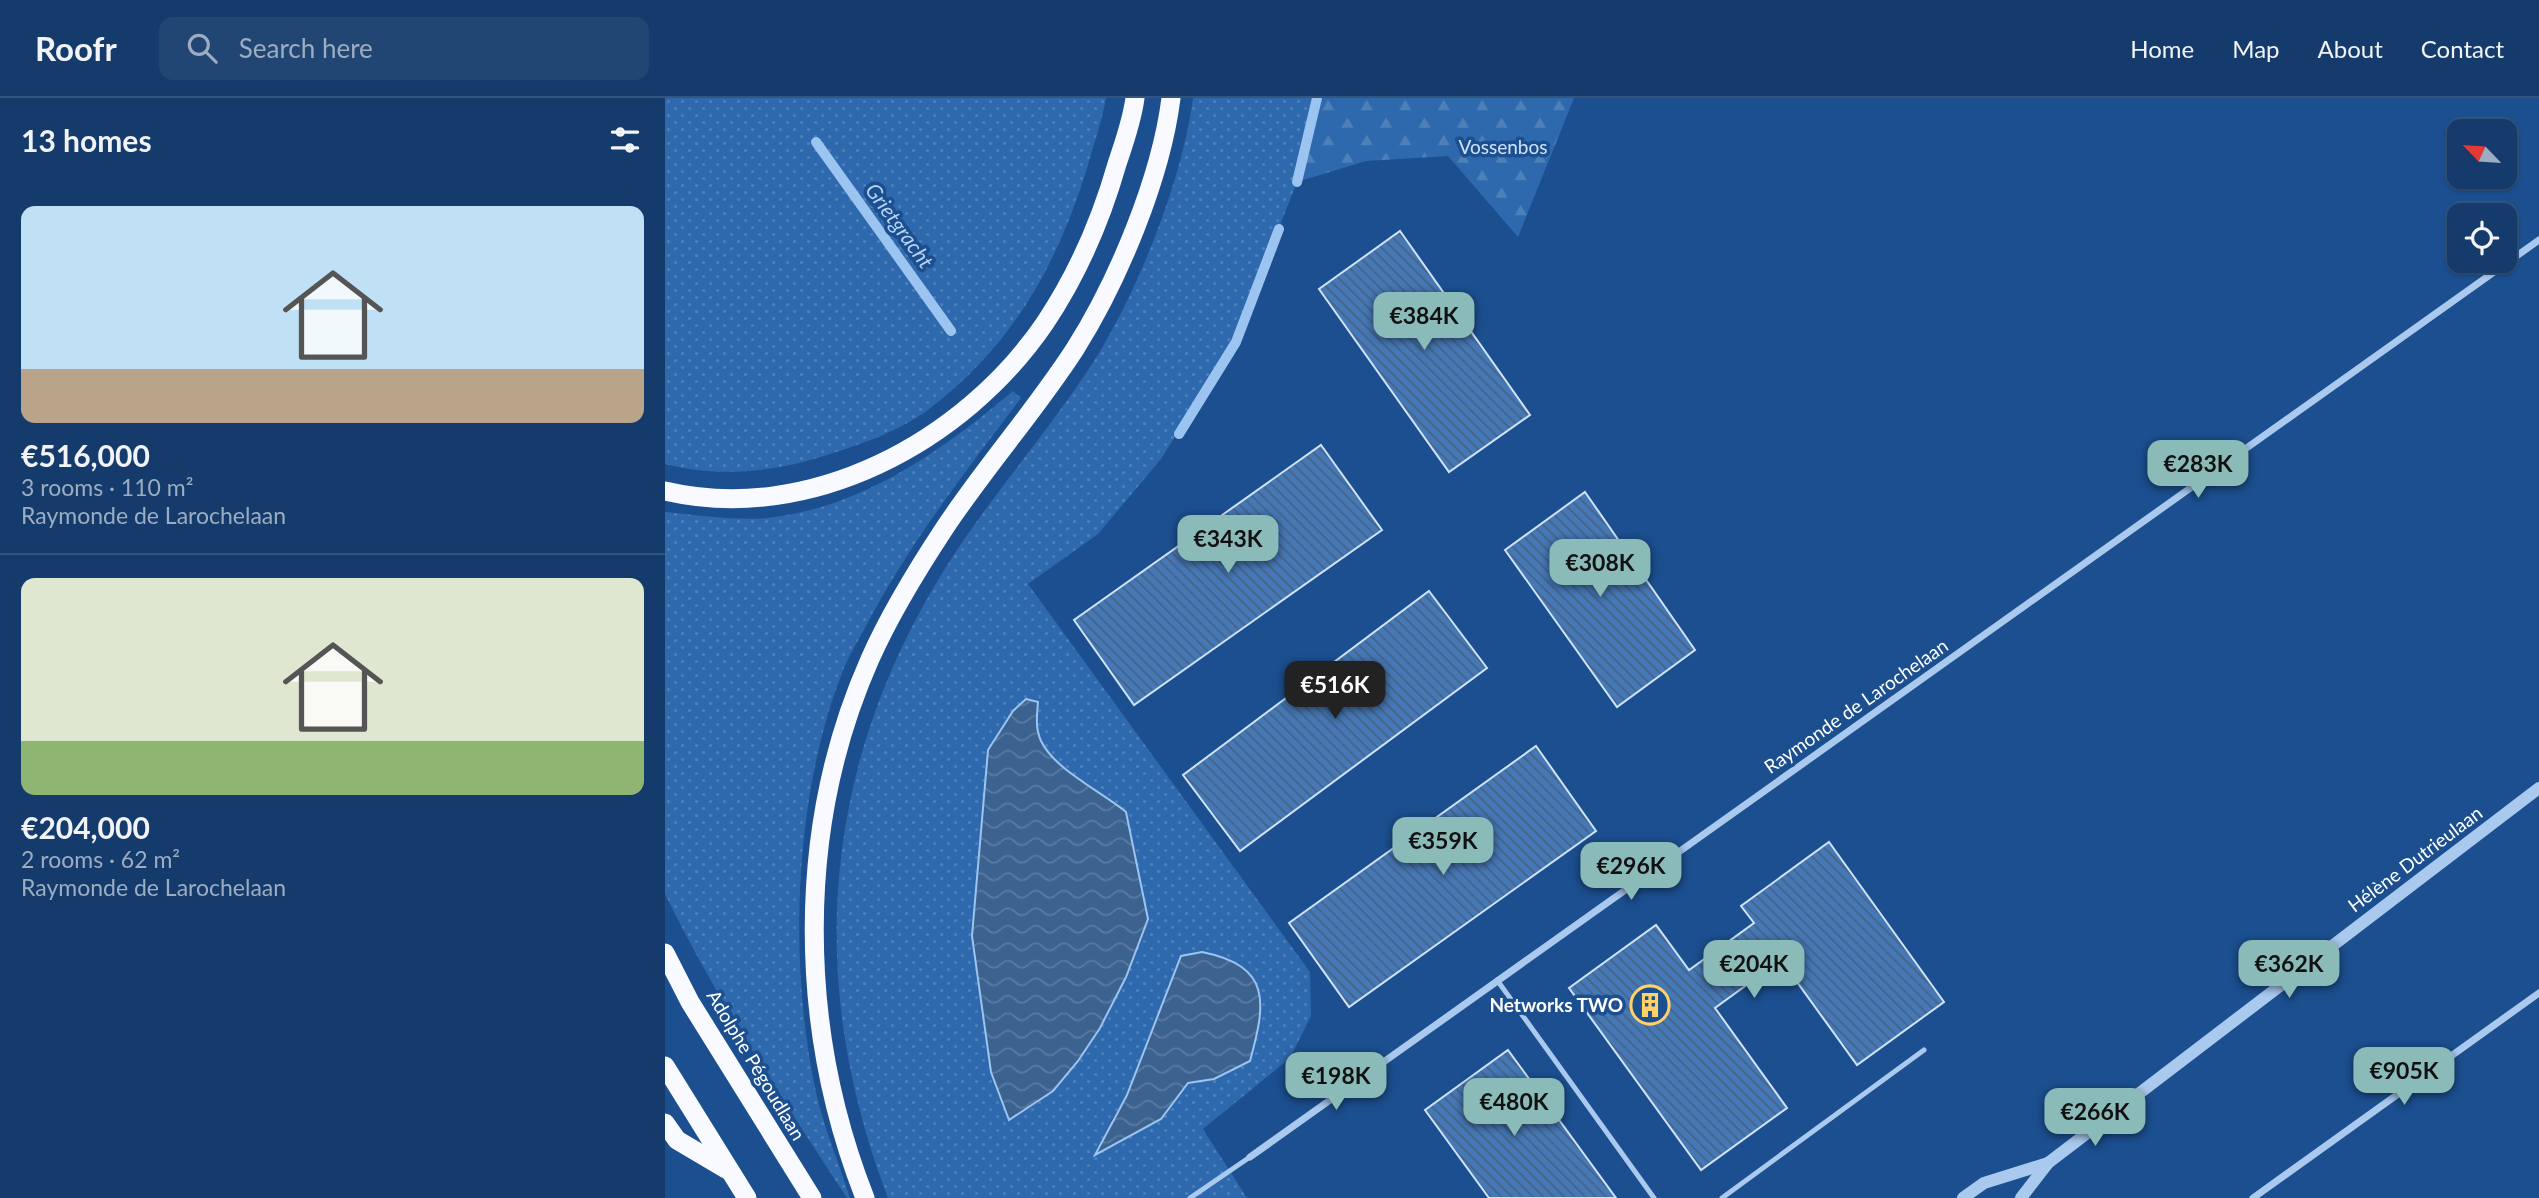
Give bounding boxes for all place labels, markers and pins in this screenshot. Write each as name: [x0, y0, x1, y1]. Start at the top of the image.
pin: €384K: [1375, 292, 1473, 352]
pin: €283K: [2149, 440, 2247, 500]
pin: €343K: [1179, 516, 1277, 575]
pin: €308K: [1551, 540, 1649, 599]
pin: €516K: [1286, 662, 1384, 721]
pin: €359K: [1394, 818, 1492, 877]
pin: €296K: [1582, 842, 1680, 902]
pin: €204K: [1705, 940, 1803, 1000]
pin: €362K: [2240, 940, 2338, 1000]
building icon: Networks TWO: [1629, 984, 1671, 1026]
place label: Networks TWO: [1489, 993, 1623, 1016]
pin: €905K: [2355, 1048, 2453, 1107]
pin: €198K: [1287, 1052, 1385, 1112]
pin: €480K: [1465, 1079, 1563, 1138]
pin: €266K: [2046, 1088, 2144, 1148]

